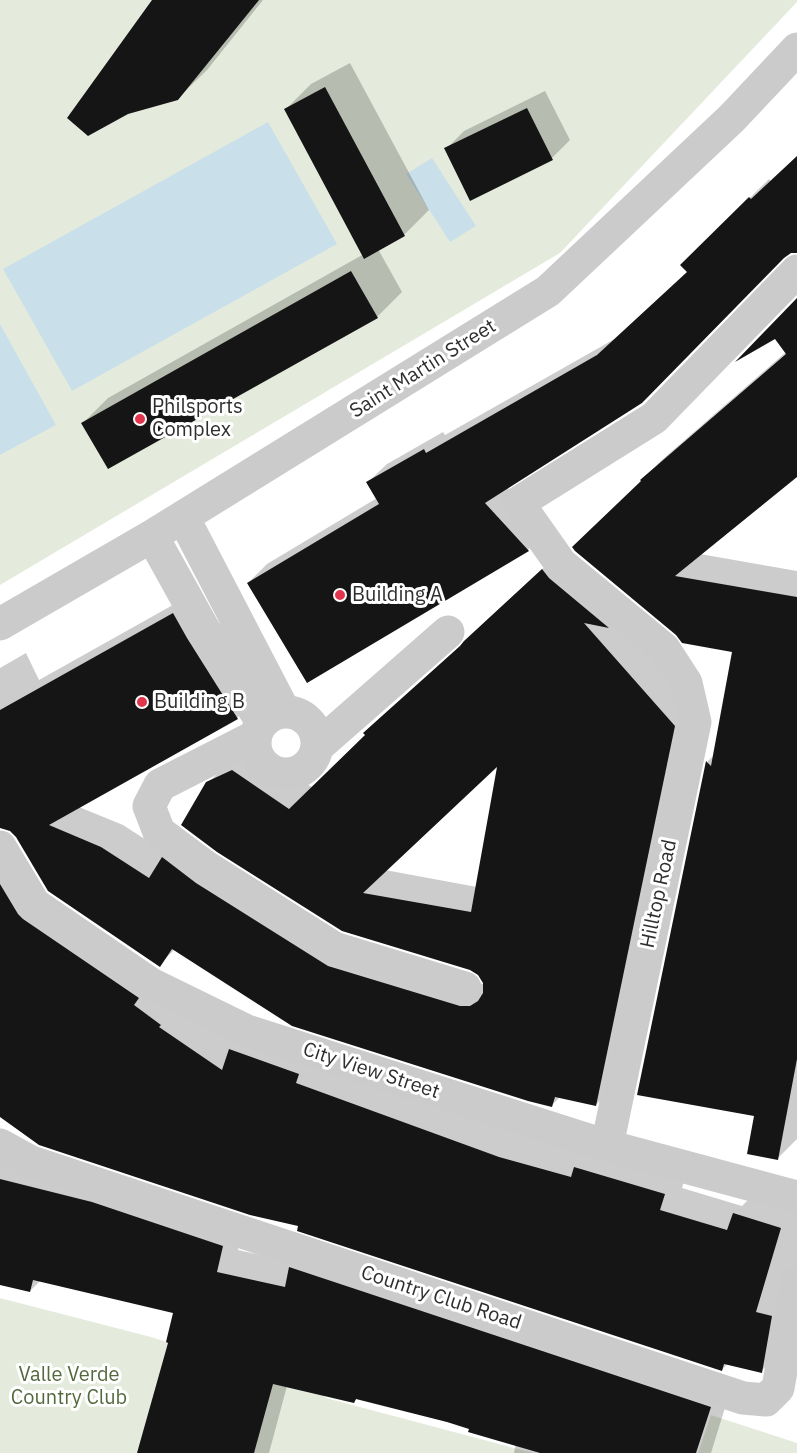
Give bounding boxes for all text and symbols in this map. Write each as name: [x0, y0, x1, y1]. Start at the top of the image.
street label: Saint Martin Street: [346, 314, 500, 424]
place label: Philsports Complex: [152, 395, 243, 442]
marker: Philsports Complex: [133, 412, 147, 426]
place label: Building A: [352, 583, 443, 607]
marker: Building A: [333, 588, 347, 602]
place label: Building B: [154, 690, 245, 714]
marker: Building B: [135, 695, 149, 709]
street label: Hilltop Road: [636, 838, 682, 950]
street label: City View Street: [300, 1038, 442, 1104]
street label: Country Club Road: [358, 1261, 524, 1335]
park label: Valle Verde Country Club: [11, 1363, 127, 1410]

